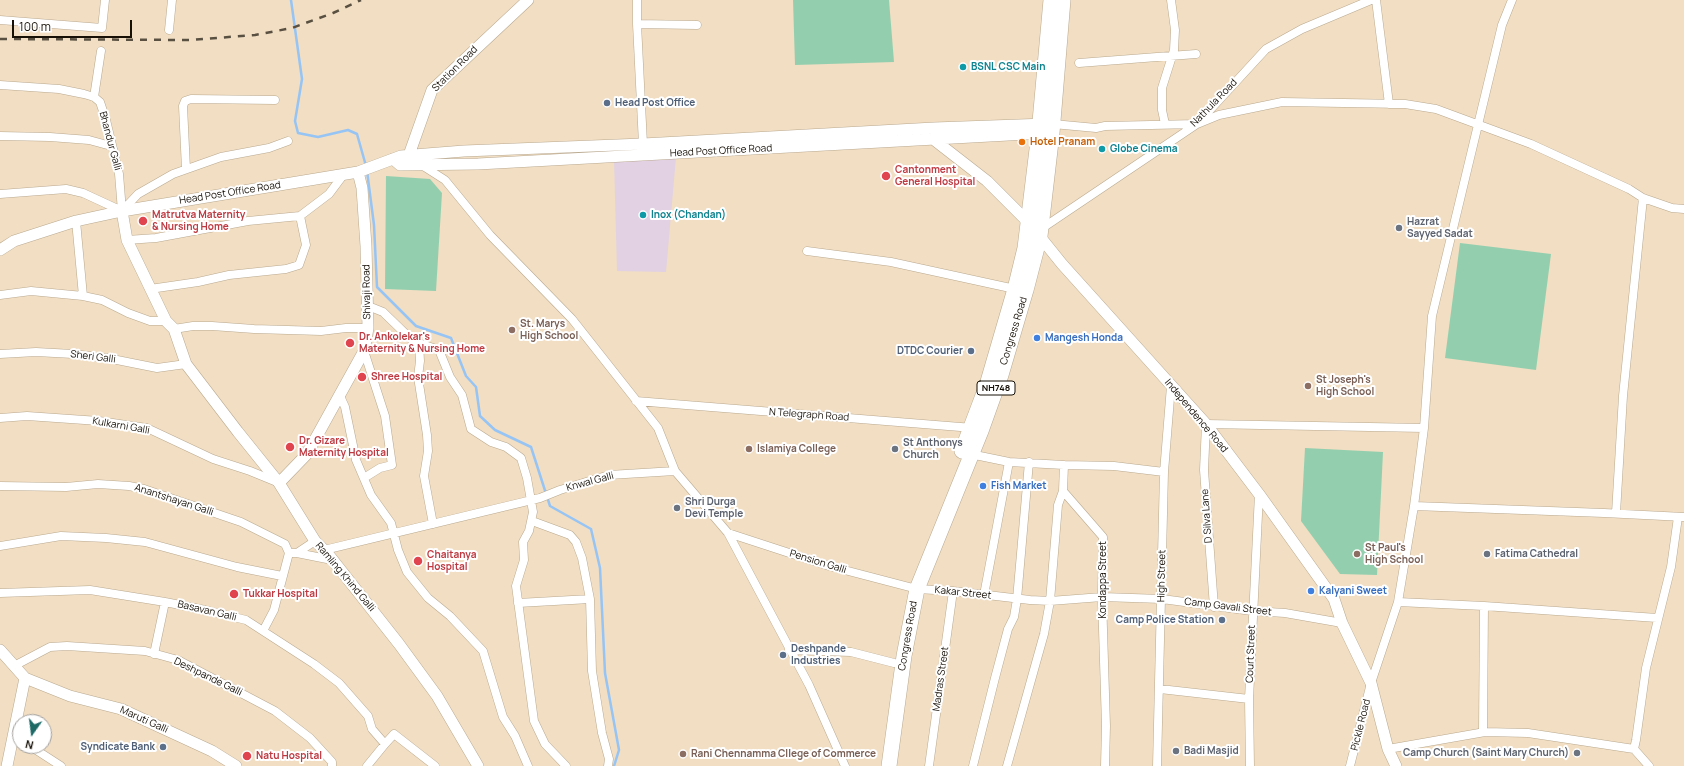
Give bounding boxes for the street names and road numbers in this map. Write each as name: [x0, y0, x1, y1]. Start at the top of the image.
street label: Station Road: [430, 44, 480, 94]
street label: Nathula Road: [1188, 77, 1240, 129]
street label: Bhandur Galli: [96, 110, 124, 172]
street label: Head Post Office Road: [670, 142, 772, 160]
street label: Head Post Office Road: [178, 179, 282, 207]
street label: Shivaji Road: [361, 264, 373, 320]
street label: Congress Road: [998, 296, 1030, 366]
street label: Sheri Galli: [70, 348, 116, 366]
street label: Independence Road: [1162, 377, 1230, 455]
road number: NH748: [977, 381, 1015, 395]
street label: N Telegraph Road: [768, 406, 850, 424]
street label: Kulkarni Galli: [91, 415, 151, 437]
street label: Knwal Galli: [565, 470, 615, 494]
street label: Anantshayan Galli: [133, 482, 215, 518]
street label: D Silva Lane: [1199, 488, 1215, 544]
street label: Ramling Khind Galli: [313, 540, 377, 614]
street label: Kondappa Street: [1097, 541, 1109, 619]
street label: Pension Galli: [788, 548, 848, 576]
street label: High Street: [1156, 550, 1168, 602]
street label: Kakar Street: [934, 584, 992, 602]
street label: Camp Gavali Street: [1184, 596, 1272, 618]
street label: Basavan Galli: [176, 598, 238, 624]
street label: Congress Road: [896, 600, 920, 672]
street label: Court Street: [1244, 625, 1258, 683]
street label: Madras Street: [931, 646, 951, 712]
street label: Deshpande Galli: [172, 655, 244, 699]
street label: Pickle Road: [1349, 698, 1373, 752]
street label: Maruti Galli: [118, 704, 170, 736]

